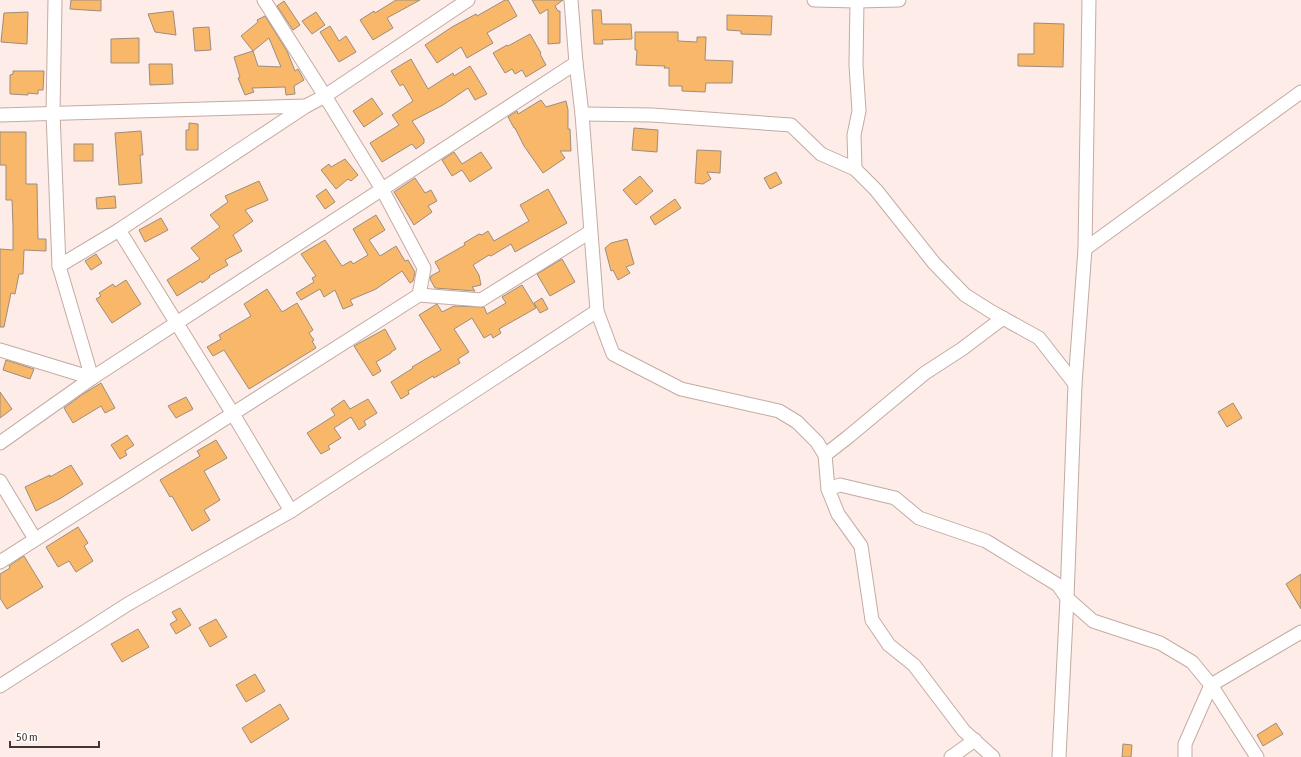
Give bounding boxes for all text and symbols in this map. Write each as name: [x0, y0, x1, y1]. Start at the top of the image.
scale bar: [10, 723, 99, 749]
text: 50 m: [16, 730, 38, 744]

